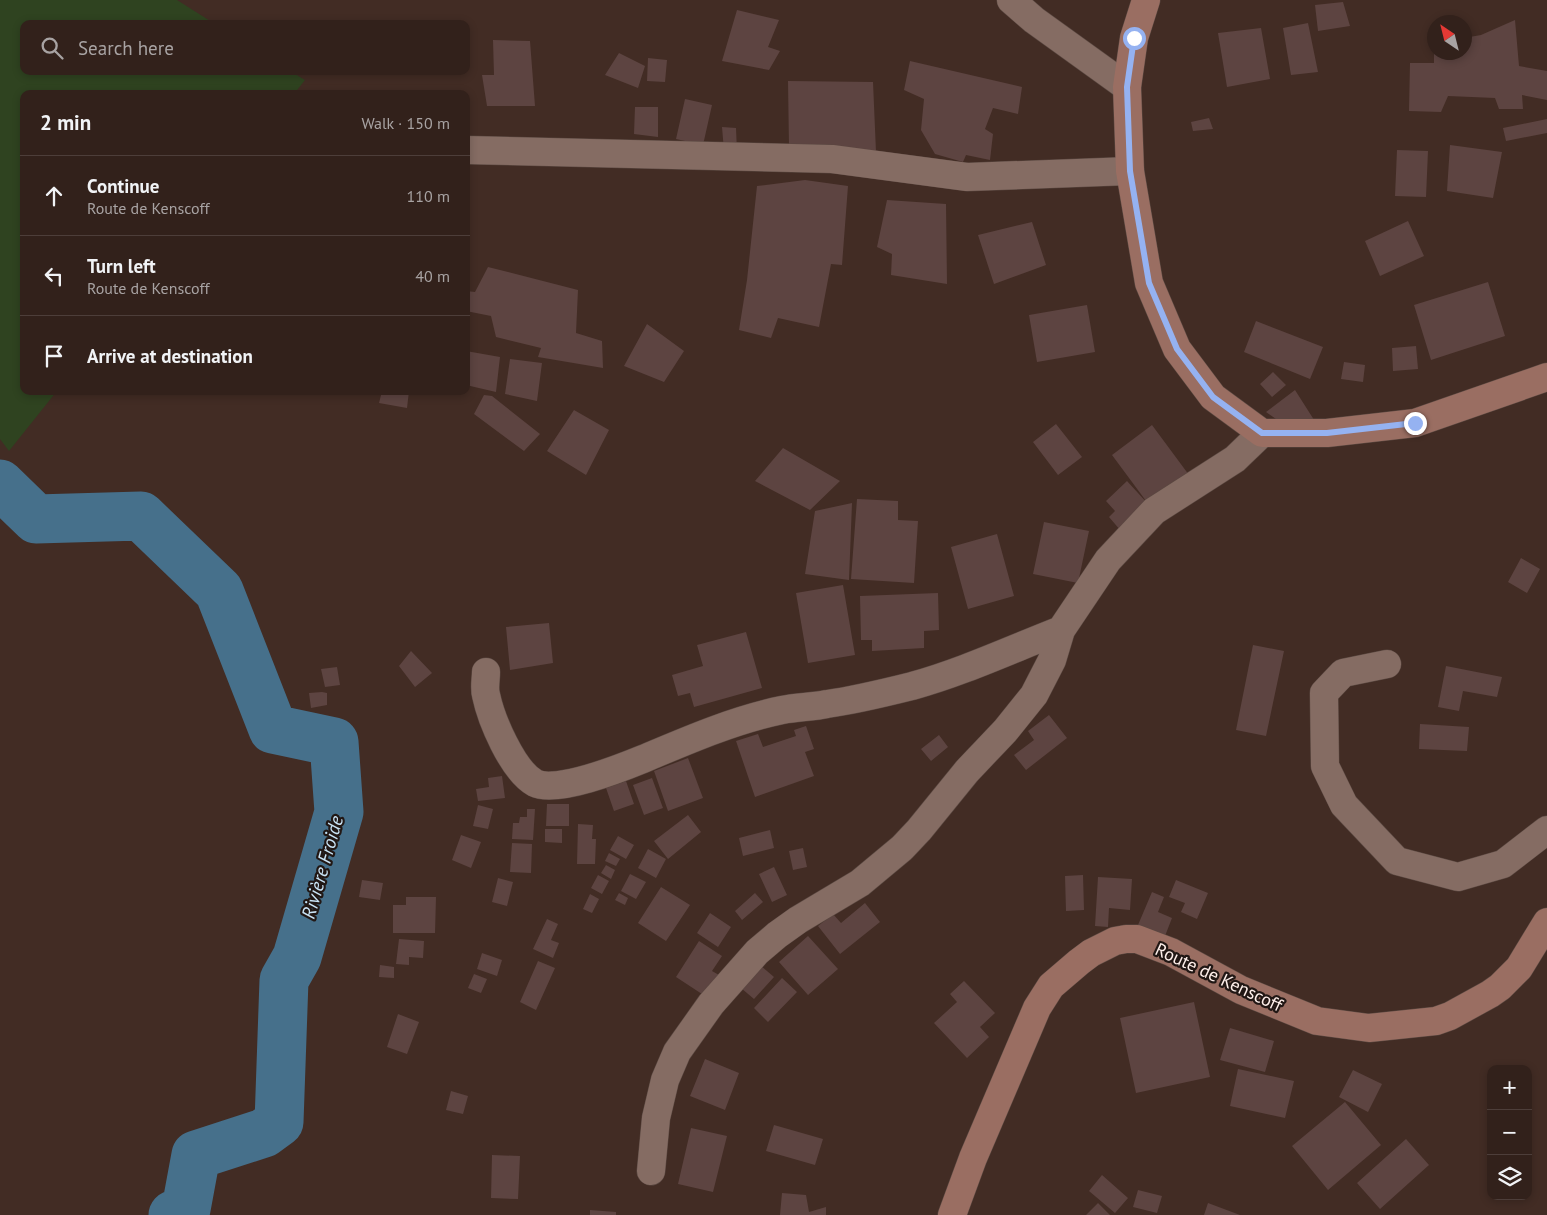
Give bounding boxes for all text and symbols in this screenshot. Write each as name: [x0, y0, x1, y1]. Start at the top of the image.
north arrow: [1427, 15, 1472, 60]
search box: [20, 20, 470, 75]
route start: [1123, 27, 1146, 50]
icon: search: [38, 34, 66, 62]
text: Search here: [78, 36, 174, 60]
text: 2 min: [40, 109, 91, 136]
text: Walk · 150 m: [361, 113, 450, 133]
text: Continue: [87, 174, 159, 198]
icon: ahead: [40, 182, 68, 210]
text: 110 m: [407, 186, 450, 206]
text: Route de Kenscoff: [87, 198, 210, 218]
text: Turn left: [87, 254, 156, 278]
icon: left: [40, 262, 68, 290]
text: 40 m: [415, 266, 450, 286]
text: Route de Kenscoff: [87, 278, 210, 298]
icon: arrive: [40, 342, 68, 370]
text: Arrive at destination: [87, 344, 253, 368]
route end: [1404, 412, 1427, 435]
water label: Rivière Froide: [296, 812, 348, 921]
street label: Route de Kenscoff: [1152, 937, 1288, 1017]
map controls: [1487, 1065, 1532, 1200]
button: +: [1487, 1065, 1532, 1110]
button: −: [1487, 1110, 1532, 1155]
button: layers: [1487, 1155, 1532, 1200]

